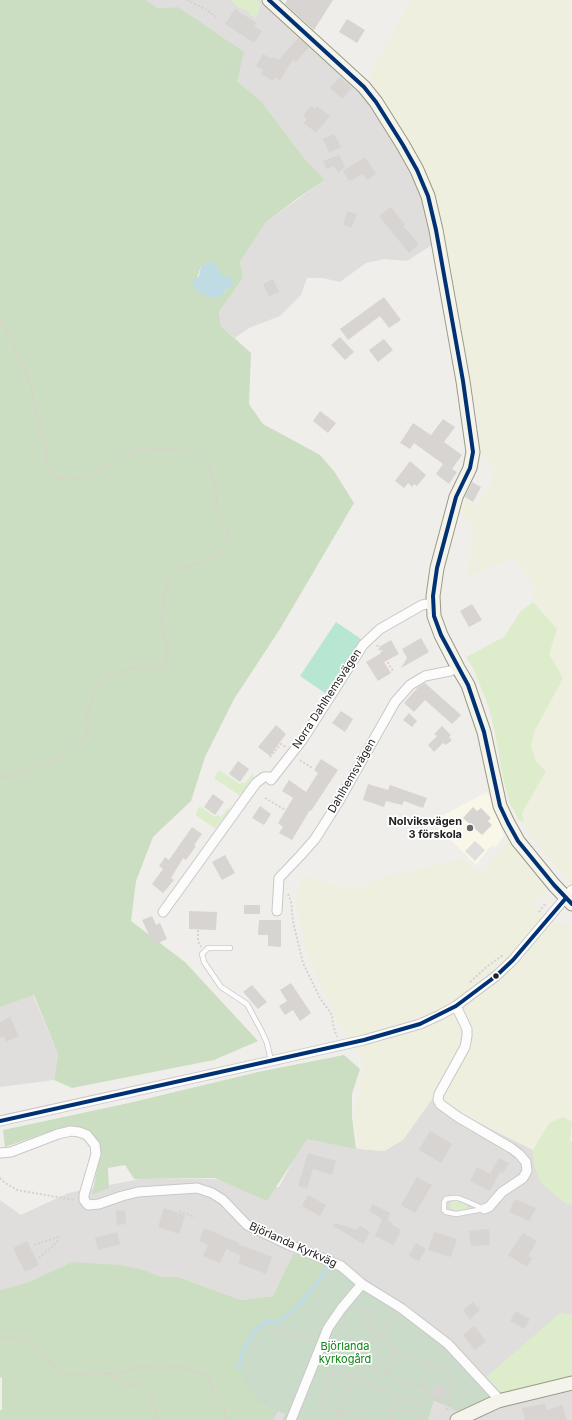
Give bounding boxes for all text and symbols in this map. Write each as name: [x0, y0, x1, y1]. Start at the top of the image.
street label: Norra Dahlhemsvägen: [290, 647, 364, 751]
street label: Dahlhemsvägen: [325, 736, 379, 816]
place label: Nolviksvägen 3 förskola: [388, 815, 462, 841]
marker: Nolviksvägen 3 förskola: [465, 823, 475, 833]
unlabelled marker: [491, 971, 501, 981]
street label: Björlanda Kyrkväg: [247, 1220, 339, 1270]
park label: Björlanda kyrkogård: [319, 1340, 371, 1366]

